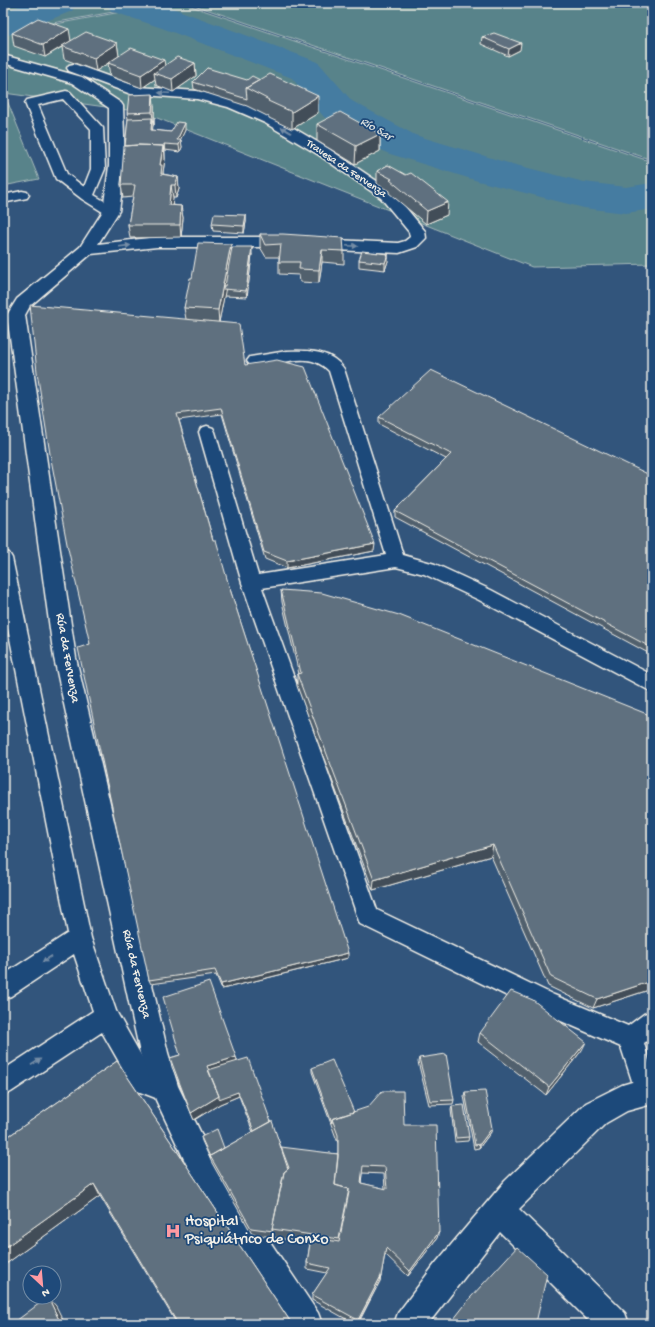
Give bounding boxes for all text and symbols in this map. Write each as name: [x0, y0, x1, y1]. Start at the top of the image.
one-way arrow: [158, 89, 170, 96]
water label: Río Sar: [358, 115, 397, 146]
one-way arrow: [281, 126, 291, 134]
street label: Travesa da Fervenza: [303, 137, 389, 201]
one-way arrow: [119, 243, 131, 249]
one-way arrow: [346, 243, 359, 249]
street label: Rúa da Fervenza: [52, 612, 82, 705]
street label: Rúa da Fervenza: [118, 928, 154, 1021]
one-way arrow: [42, 955, 52, 963]
one-way arrow: [30, 1058, 41, 1066]
place label: Hospital Psiquiátrico de Conxo: [184, 1213, 329, 1250]
hospital icon: Hospital Psiquiátrico de Conxo: [164, 1222, 182, 1240]
north arrow: [22, 1265, 62, 1305]
text: N: [40, 1285, 51, 1299]

